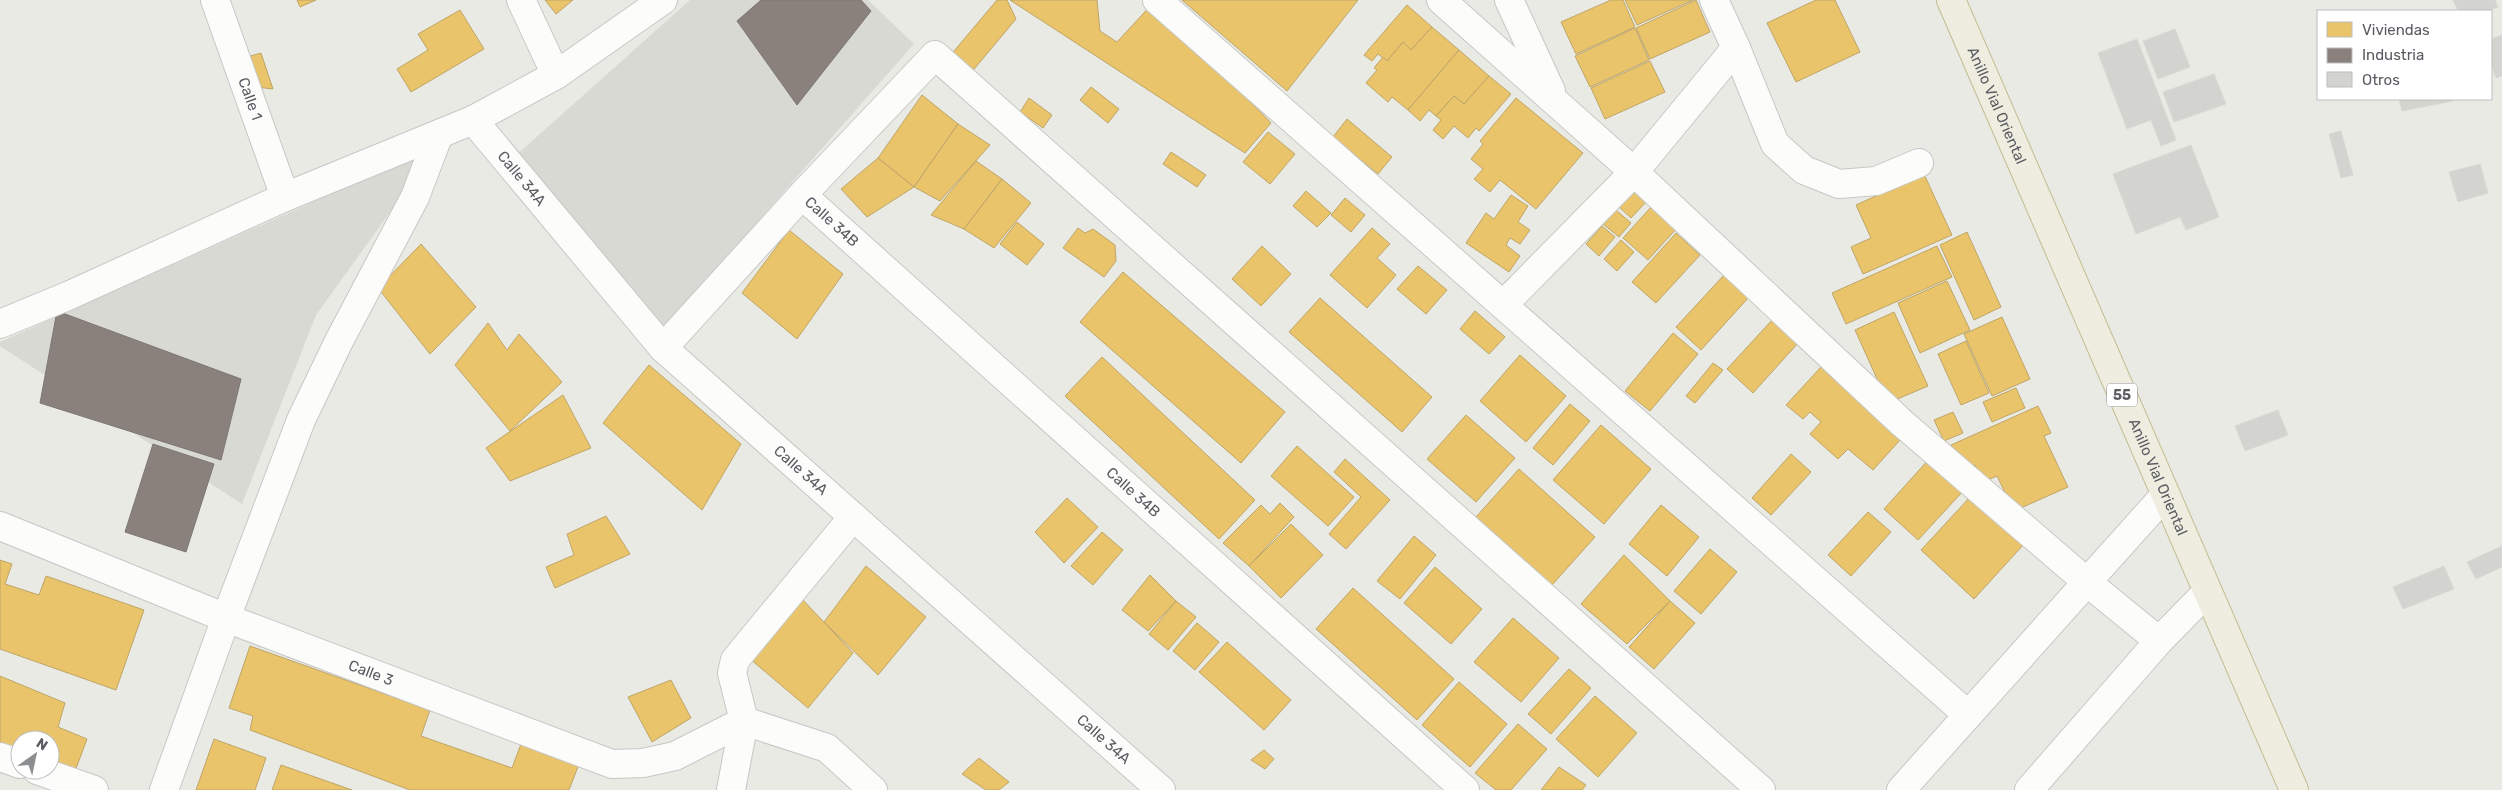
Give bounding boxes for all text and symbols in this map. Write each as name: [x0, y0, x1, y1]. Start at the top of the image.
legend: [2317, 10, 2492, 100]
text: Viviendas: [2362, 21, 2430, 39]
street label: Anillo Vial Oriental: [1964, 44, 2030, 167]
text: Industria: [2362, 46, 2424, 64]
text: Otros: [2362, 71, 2400, 89]
street label: Calle 1: [234, 75, 266, 123]
street label: Calle 34A: [494, 147, 550, 210]
street label: Calle 34B: [801, 193, 862, 250]
road number: 55: [2107, 384, 2137, 406]
street label: Anillo Vial Oriental: [2125, 416, 2191, 538]
street label: Calle 34A: [770, 442, 831, 499]
street label: Calle 34B: [1103, 463, 1164, 521]
street label: Calle 3: [346, 656, 396, 690]
street label: Calle 34A: [1073, 710, 1134, 768]
north arrow: [10, 730, 60, 780]
text: N: [33, 735, 51, 754]

